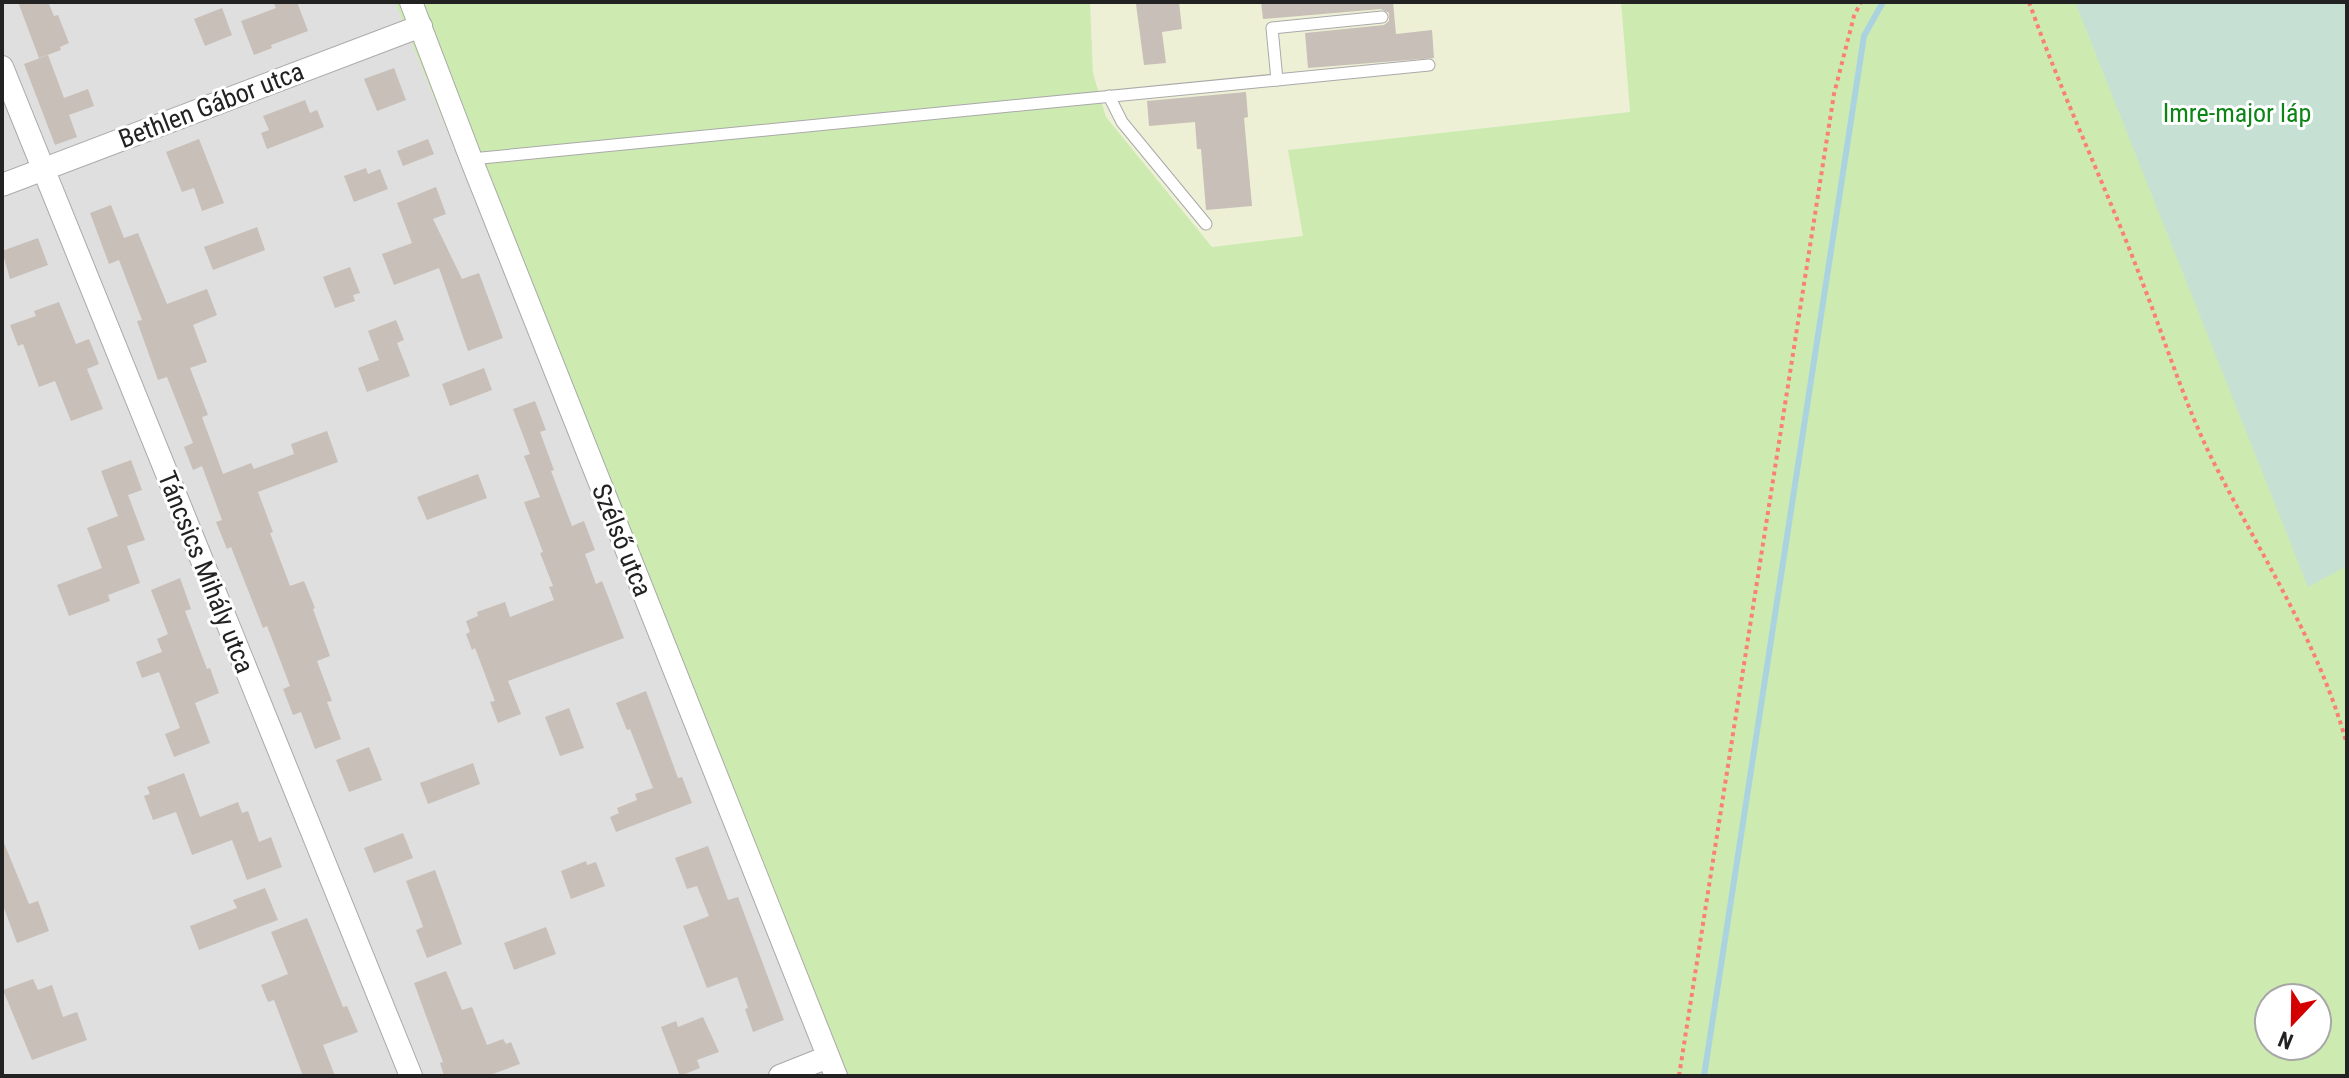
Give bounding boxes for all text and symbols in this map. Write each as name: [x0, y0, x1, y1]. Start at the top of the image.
street label: Bethlen Gábor utca: [114, 56, 308, 154]
park label: Imre-major láp: [2163, 98, 2311, 128]
street label: Táncsics Mihály utca: [152, 467, 260, 677]
street label: Szélső utca: [586, 479, 658, 601]
north arrow: [2253, 982, 2333, 1062]
text: N: [2275, 1026, 2297, 1054]

